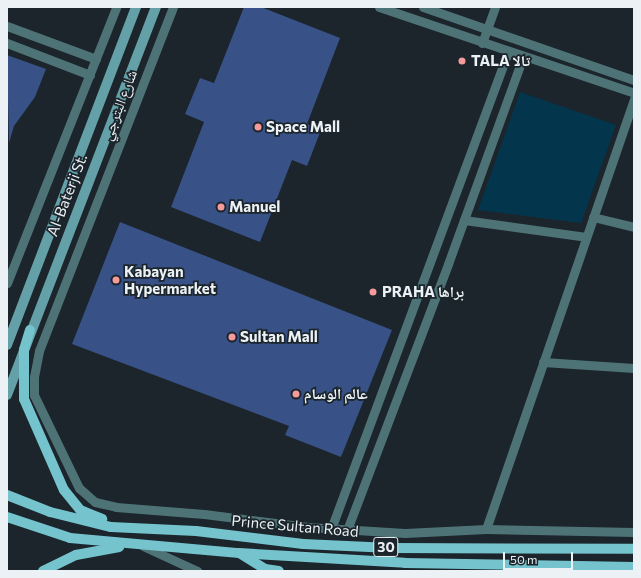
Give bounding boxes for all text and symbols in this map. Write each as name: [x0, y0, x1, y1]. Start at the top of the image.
place label: TALA تالا: [471, 52, 530, 70]
marker: TALA تالا: [456, 55, 468, 67]
street label: شارع البترجي: [97, 67, 141, 143]
place label: Space Mall: [266, 118, 340, 136]
marker: Space Mall: [253, 122, 263, 132]
street label: Al-Baterji St.: [43, 151, 91, 239]
place label: Manuel: [229, 198, 280, 216]
marker: Manuel: [216, 202, 226, 212]
place label: Kabayan Hypermarket: [124, 262, 216, 297]
marker: Kabayan Hypermarket: [111, 275, 121, 285]
place label: PRAHA براها: [382, 283, 464, 301]
marker: PRAHA براها: [367, 286, 379, 298]
place label: Sultan Mall: [240, 328, 318, 346]
marker: Sultan Mall: [227, 332, 237, 342]
place label: عالم الوسام: [304, 385, 368, 403]
marker: عالم الوسام: [291, 389, 301, 399]
street label: Prince Sultan Road: [231, 511, 359, 541]
road number: 30: [373, 535, 399, 559]
scale bar: [505, 544, 575, 570]
text: 50 m: [510, 552, 538, 566]

